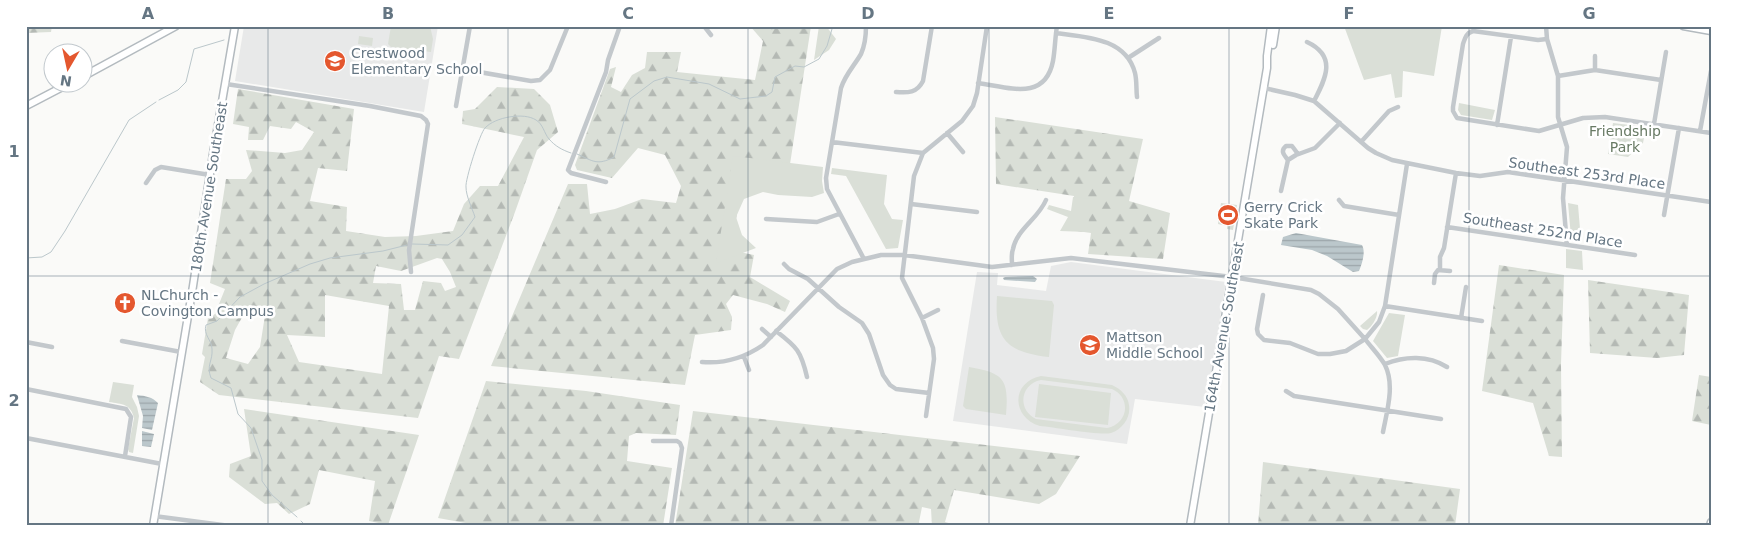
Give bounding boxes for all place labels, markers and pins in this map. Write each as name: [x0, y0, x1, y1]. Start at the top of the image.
place label: Crestwood Elementary School: [351, 45, 483, 77]
school or university icon: Crestwood Elementary School: [323, 49, 347, 73]
place label: Gerry Crick Skate Park: [1244, 199, 1324, 231]
sports icon: Gerry Crick Skate Park: [1216, 203, 1240, 227]
place label: NLChurch - Covington Campus: [141, 287, 274, 319]
church icon: NLChurch - Covington Campus: [113, 291, 137, 315]
place label: Mattson Middle School: [1106, 329, 1203, 361]
school or university icon: Mattson Middle School: [1078, 333, 1102, 357]

